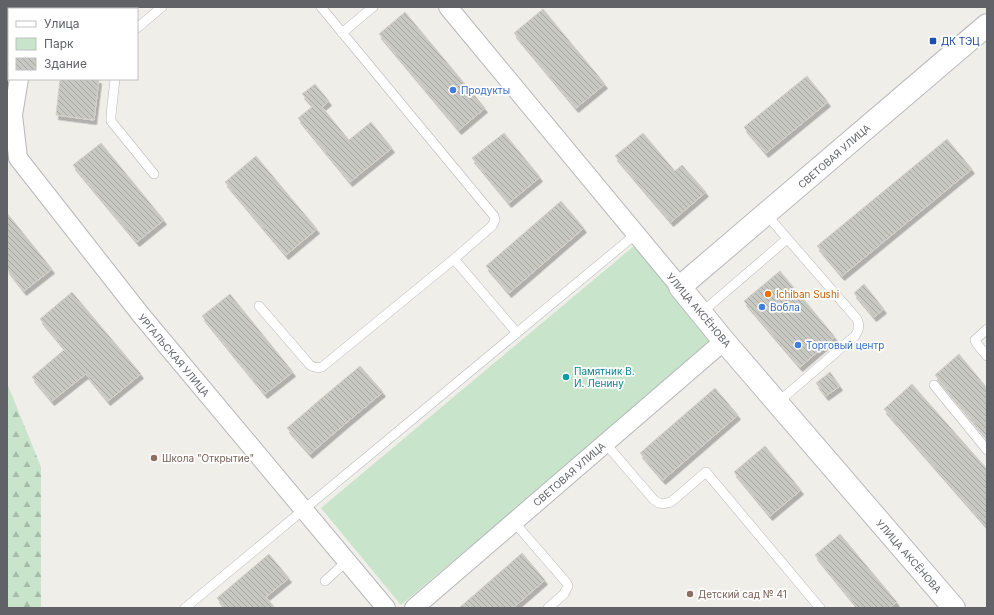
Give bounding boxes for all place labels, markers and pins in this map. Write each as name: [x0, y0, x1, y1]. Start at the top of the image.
place label: ДК ТЭЦ: [941, 35, 980, 47]
marker: ДК ТЭЦ: [928, 36, 938, 46]
place label: Продукты: [461, 84, 510, 96]
marker: Продукты: [448, 85, 458, 95]
place label: Ichiban Sushi: [776, 288, 839, 300]
marker: Ichiban Sushi: [763, 289, 773, 299]
place label: Вобла: [770, 301, 800, 313]
marker: Вобла: [757, 302, 767, 312]
place label: Торговый центр: [806, 339, 884, 351]
marker: Торговый центр: [793, 340, 803, 350]
place label: Памятник В. И. Ленину: [574, 365, 635, 389]
marker: Памятник В. И. Ленину: [561, 372, 571, 382]
place label: Школа "Открытие": [162, 452, 254, 464]
marker: Школа "Открытие": [149, 453, 159, 463]
place label: Детский сад № 41: [698, 588, 787, 600]
marker: Детский сад № 41: [685, 589, 695, 599]

